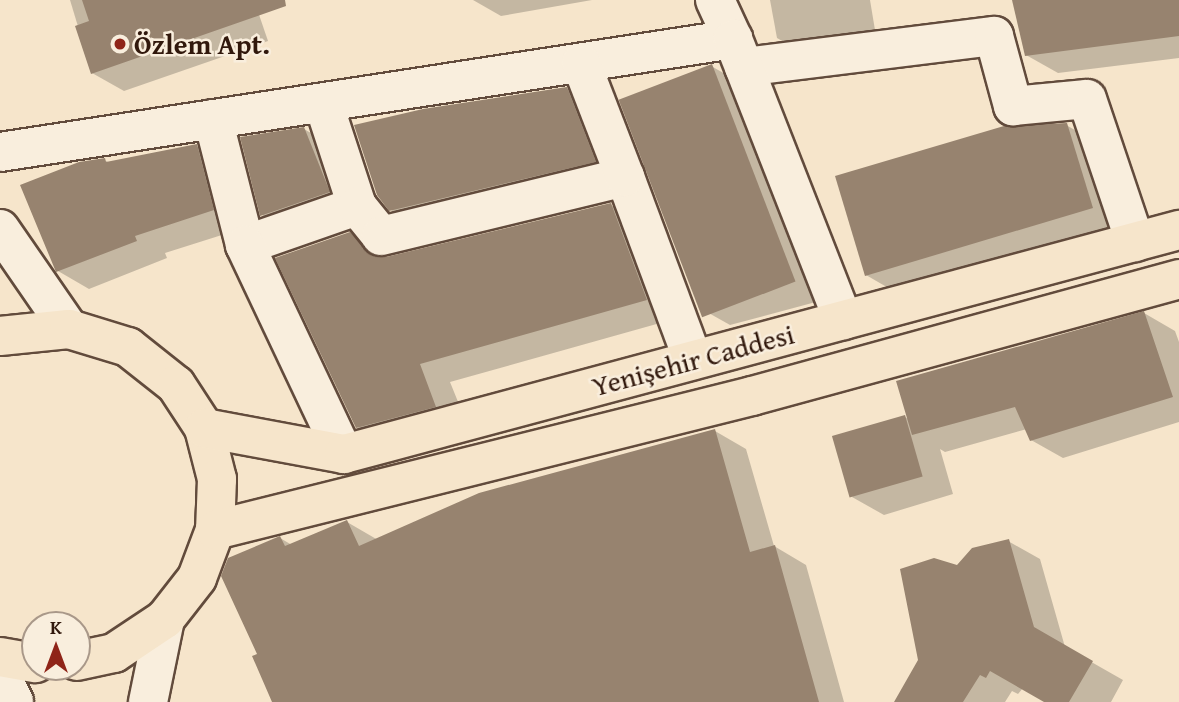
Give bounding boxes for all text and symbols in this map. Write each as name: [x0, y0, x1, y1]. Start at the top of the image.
place label: Özlem Apt.: [134, 27, 270, 61]
marker: Özlem Apt.: [112, 36, 128, 52]
street label: Yenişehir Caddesi: [588, 317, 798, 403]
north arrow: [21, 611, 91, 681]
text: K: [50, 613, 62, 641]

